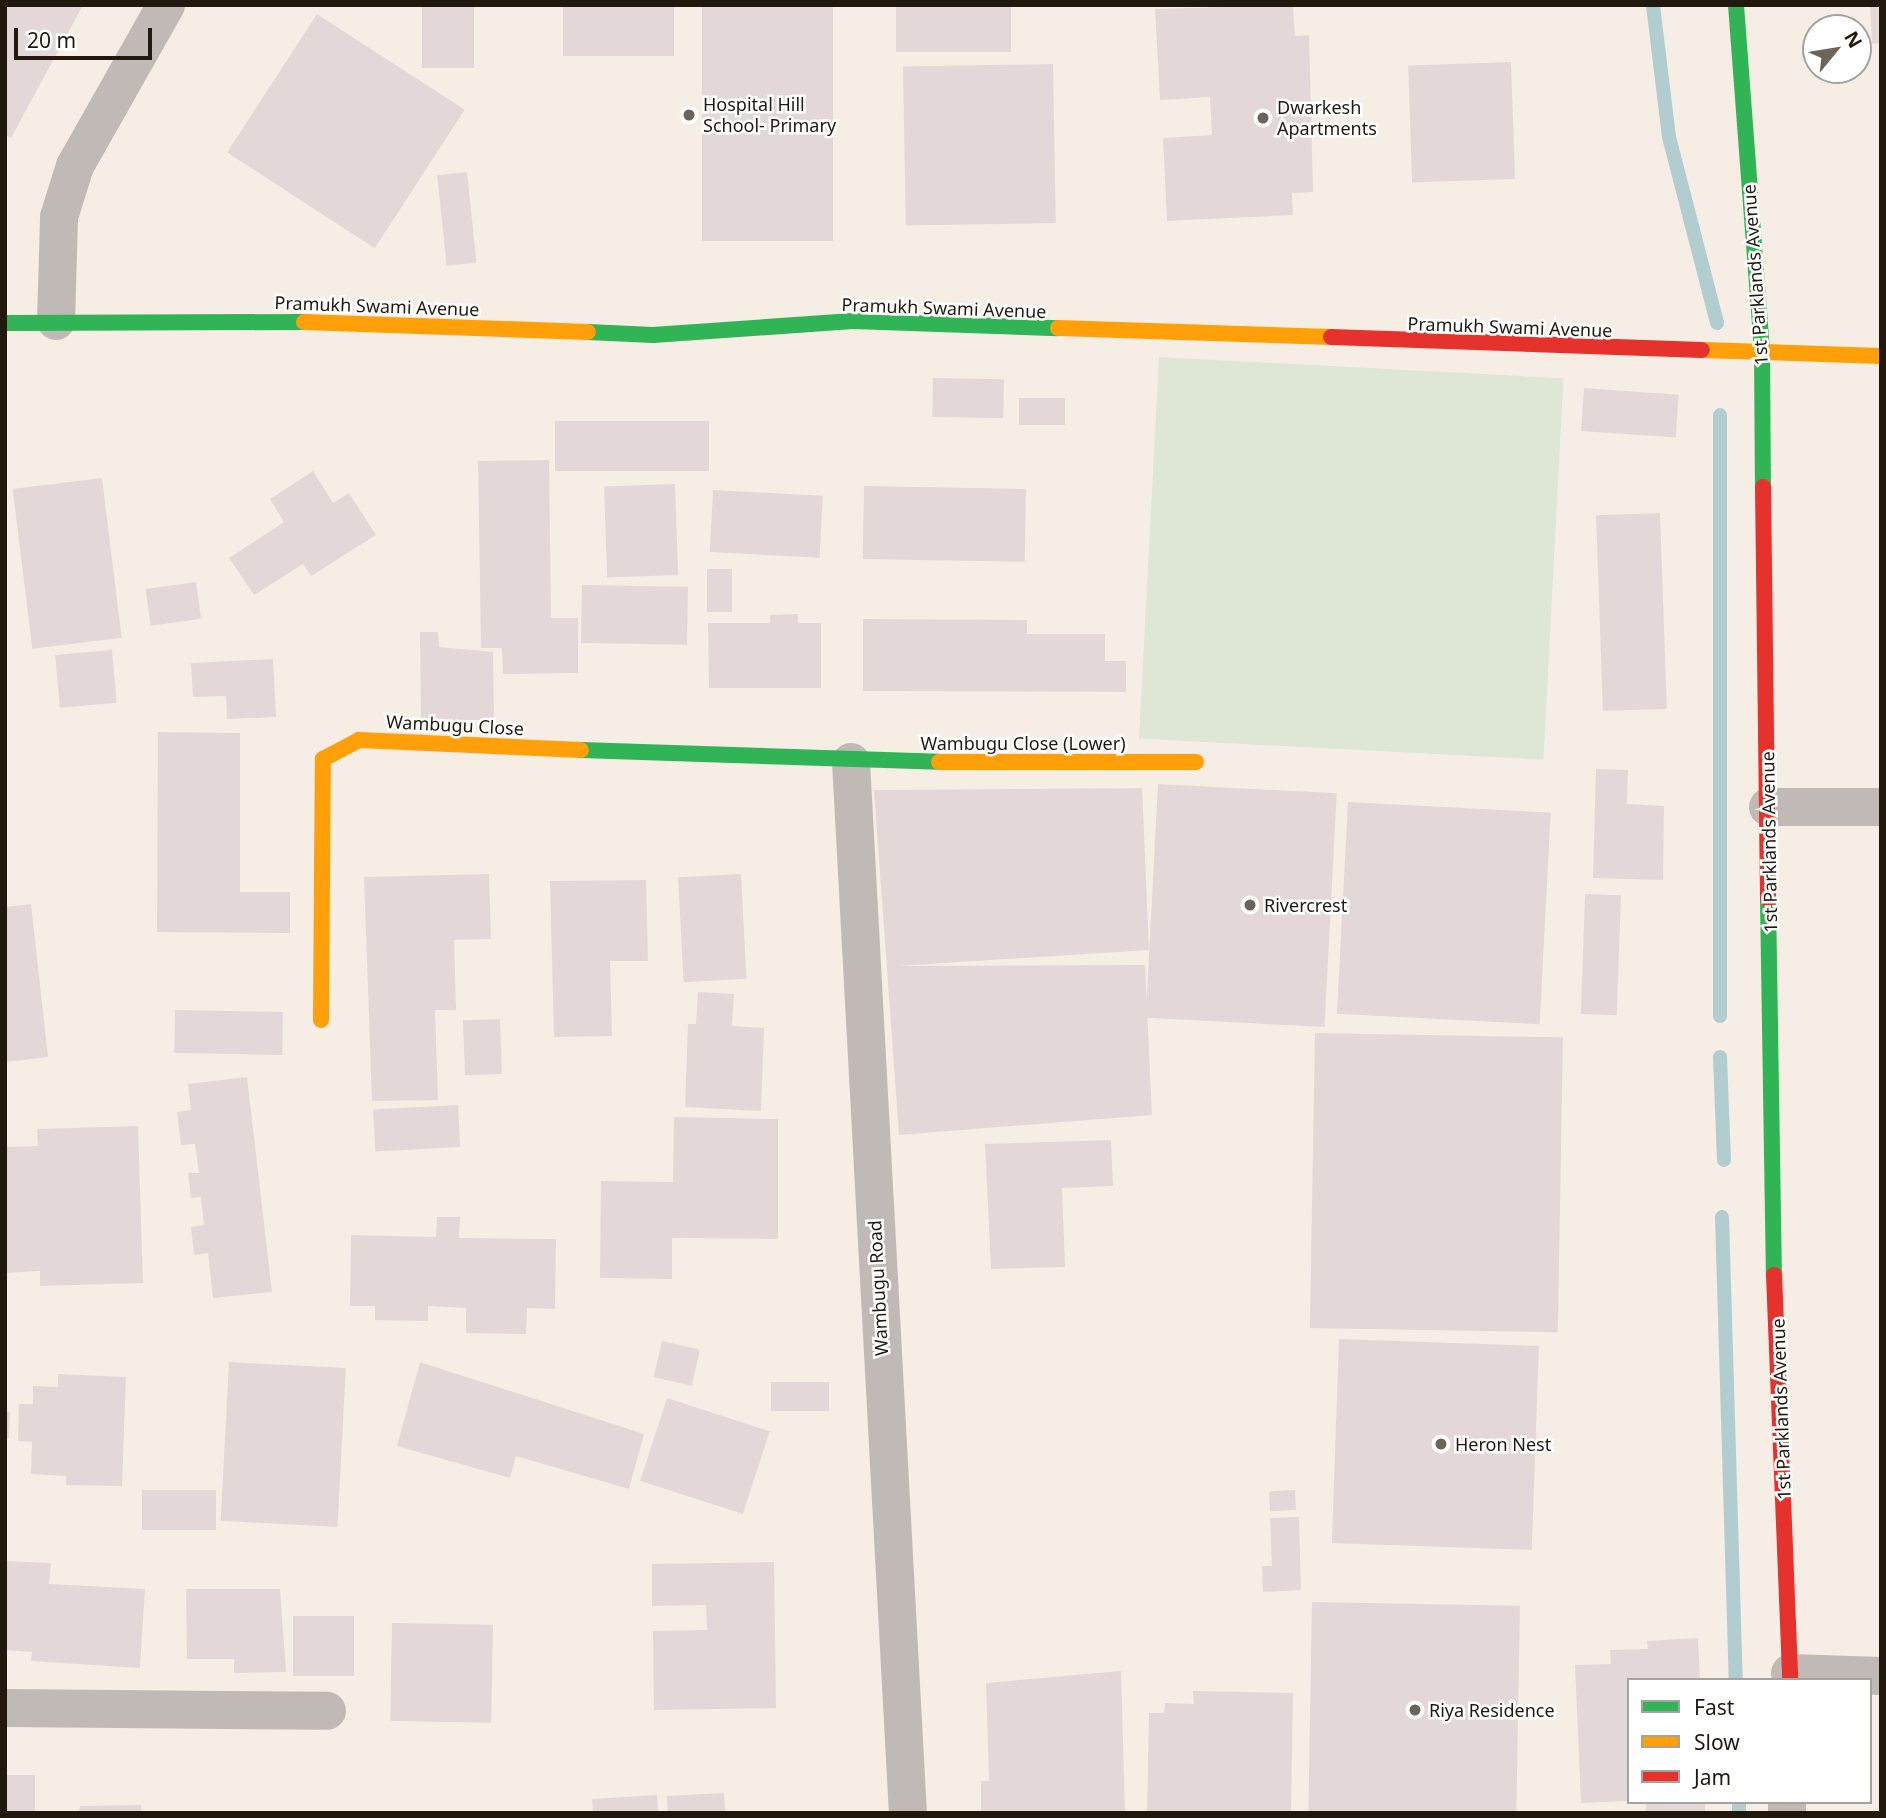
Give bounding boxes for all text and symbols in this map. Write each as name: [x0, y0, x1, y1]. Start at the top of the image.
scale bar: [18, 14, 156, 58]
north arrow: [1802, 14, 1872, 84]
text: 20 m: [27, 26, 76, 54]
text: N: [1838, 26, 1869, 53]
place label: Hospital Hill School- Primary: [703, 94, 836, 136]
place label: Dwarkesh Apartments: [1277, 97, 1377, 140]
marker: Hospital Hill School- Primary: [681, 107, 697, 123]
marker: Dwarkesh Apartments: [1255, 110, 1271, 126]
street label: 1st Parklands Avenue: [1738, 184, 1772, 366]
street label: Pramukh Swami Avenue: [274, 292, 480, 320]
street label: Pramukh Swami Avenue: [841, 294, 1047, 322]
street label: Pramukh Swami Avenue: [1407, 313, 1613, 341]
street label: Wambugu Close: [385, 711, 525, 739]
street label: Wambugu Close (Lower): [920, 732, 1126, 754]
street label: 1st Parklands Avenue: [1757, 751, 1781, 933]
place label: Rivercrest: [1264, 894, 1347, 916]
marker: Rivercrest: [1242, 897, 1258, 913]
street label: Wambugu Road: [864, 1220, 892, 1356]
street label: 1st Parklands Avenue: [1767, 1318, 1795, 1500]
place label: Heron Nest: [1455, 1433, 1551, 1455]
marker: Heron Nest: [1433, 1436, 1449, 1452]
legend: [1627, 1678, 1872, 1804]
text: Fast: [1694, 1693, 1734, 1721]
place label: Riya Residence: [1429, 1699, 1555, 1721]
marker: Riya Residence: [1407, 1702, 1423, 1718]
text: Slow: [1694, 1728, 1740, 1756]
text: Jam: [1694, 1763, 1731, 1791]

